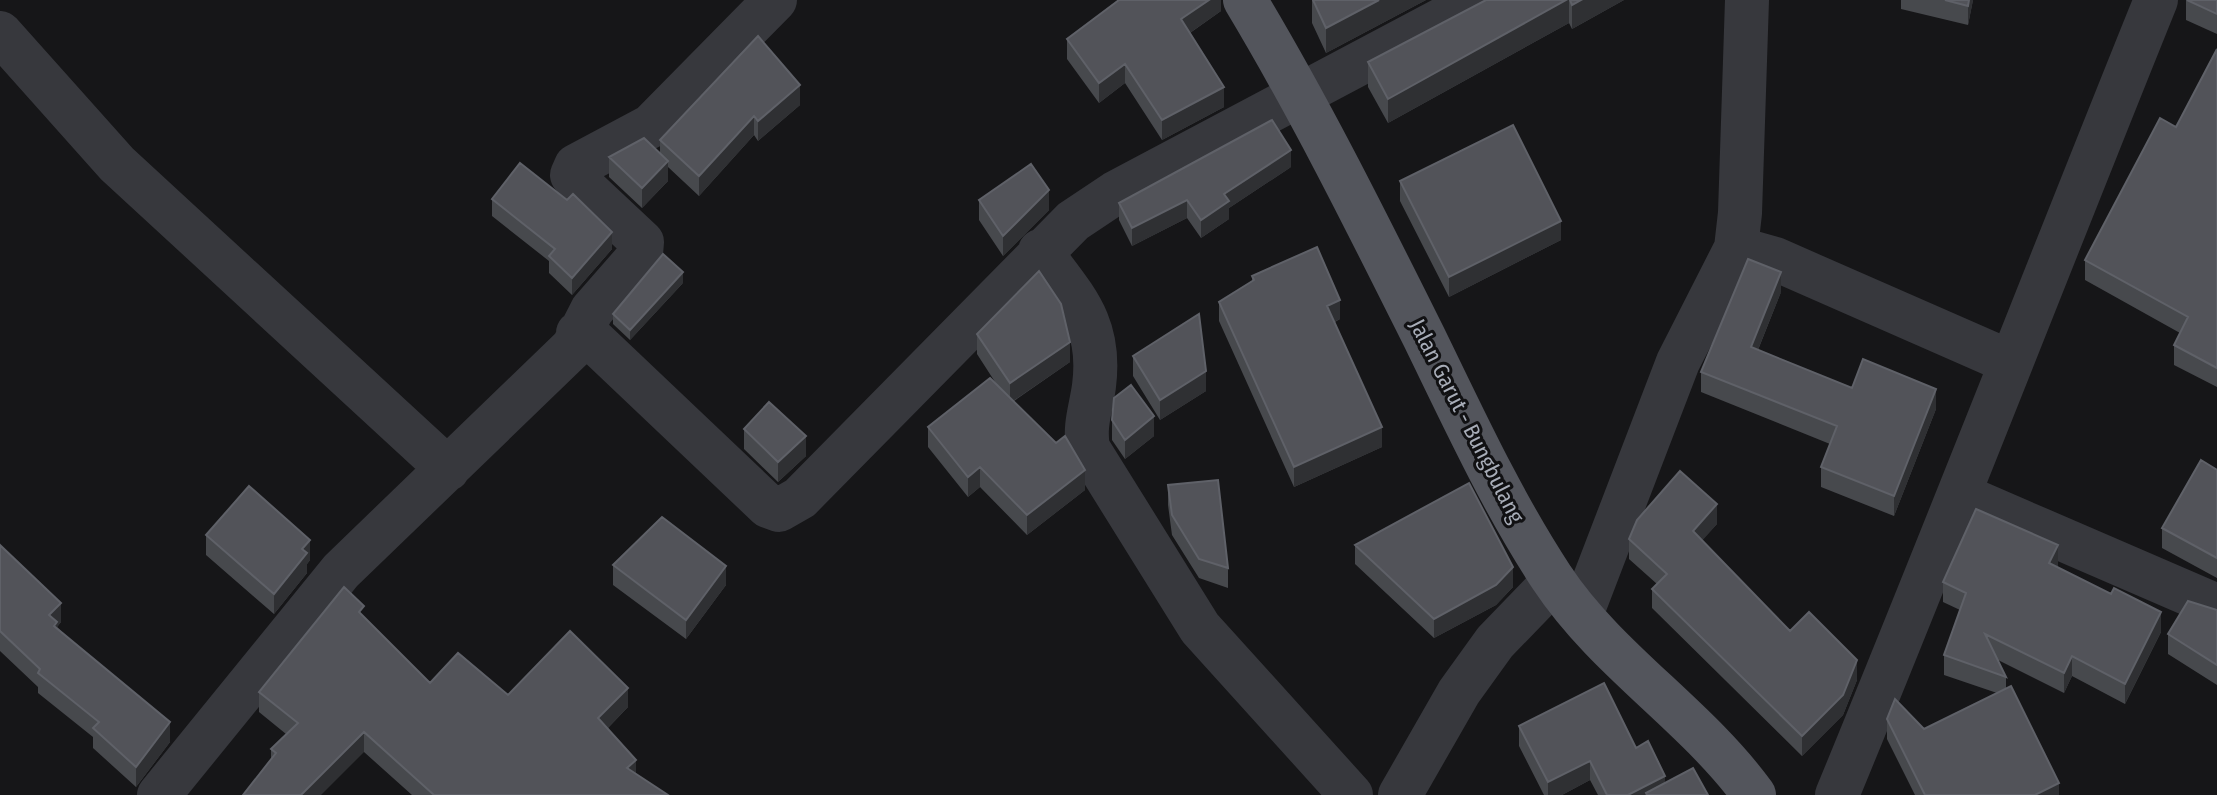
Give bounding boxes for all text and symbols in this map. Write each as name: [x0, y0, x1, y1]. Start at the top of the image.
street label: Jalan Garut - Bungbulang: [1404, 315, 1530, 528]

